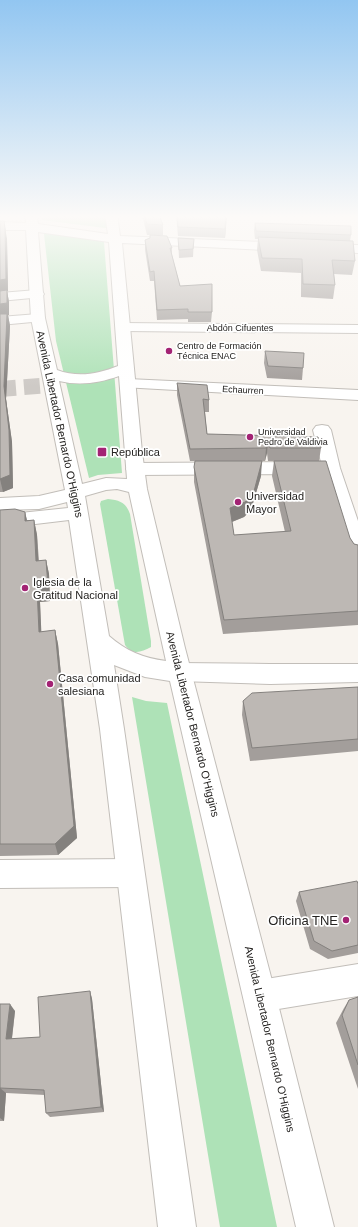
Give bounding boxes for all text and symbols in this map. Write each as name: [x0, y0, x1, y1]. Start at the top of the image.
street label: Abdón Cifuentes: [207, 323, 274, 333]
street label: Avenida Libertador Bernardo O'Higgins: [34, 329, 86, 519]
place label: Centro de Formación Técnica ENAC: [177, 341, 262, 361]
marker: Centro de Formación Técnica ENAC: [164, 346, 174, 356]
street label: Echaurren: [222, 384, 264, 396]
place label: Universidad Pedro de Valdivia: [258, 427, 328, 447]
marker: Universidad Pedro de Valdivia: [245, 432, 255, 442]
marker: República: [96, 446, 108, 458]
place label: República: [111, 446, 161, 458]
place label: Universidad Mayor: [246, 490, 304, 515]
marker: Universidad Mayor: [233, 497, 243, 507]
place label: Iglesia de la Gratitud Nacional: [33, 576, 118, 601]
marker: Iglesia de la Gratitud Nacional: [20, 583, 30, 593]
street label: Avenida Libertador Bernardo O'Higgins: [164, 630, 222, 819]
place label: Casa comunidad salesiana: [58, 672, 141, 697]
marker: Casa comunidad salesiana: [45, 679, 55, 689]
place label: Oficina TNE: [268, 913, 338, 928]
marker: Oficina TNE: [341, 915, 351, 925]
street label: Avenida Libertador Bernardo O'Higgins: [243, 945, 297, 1134]

